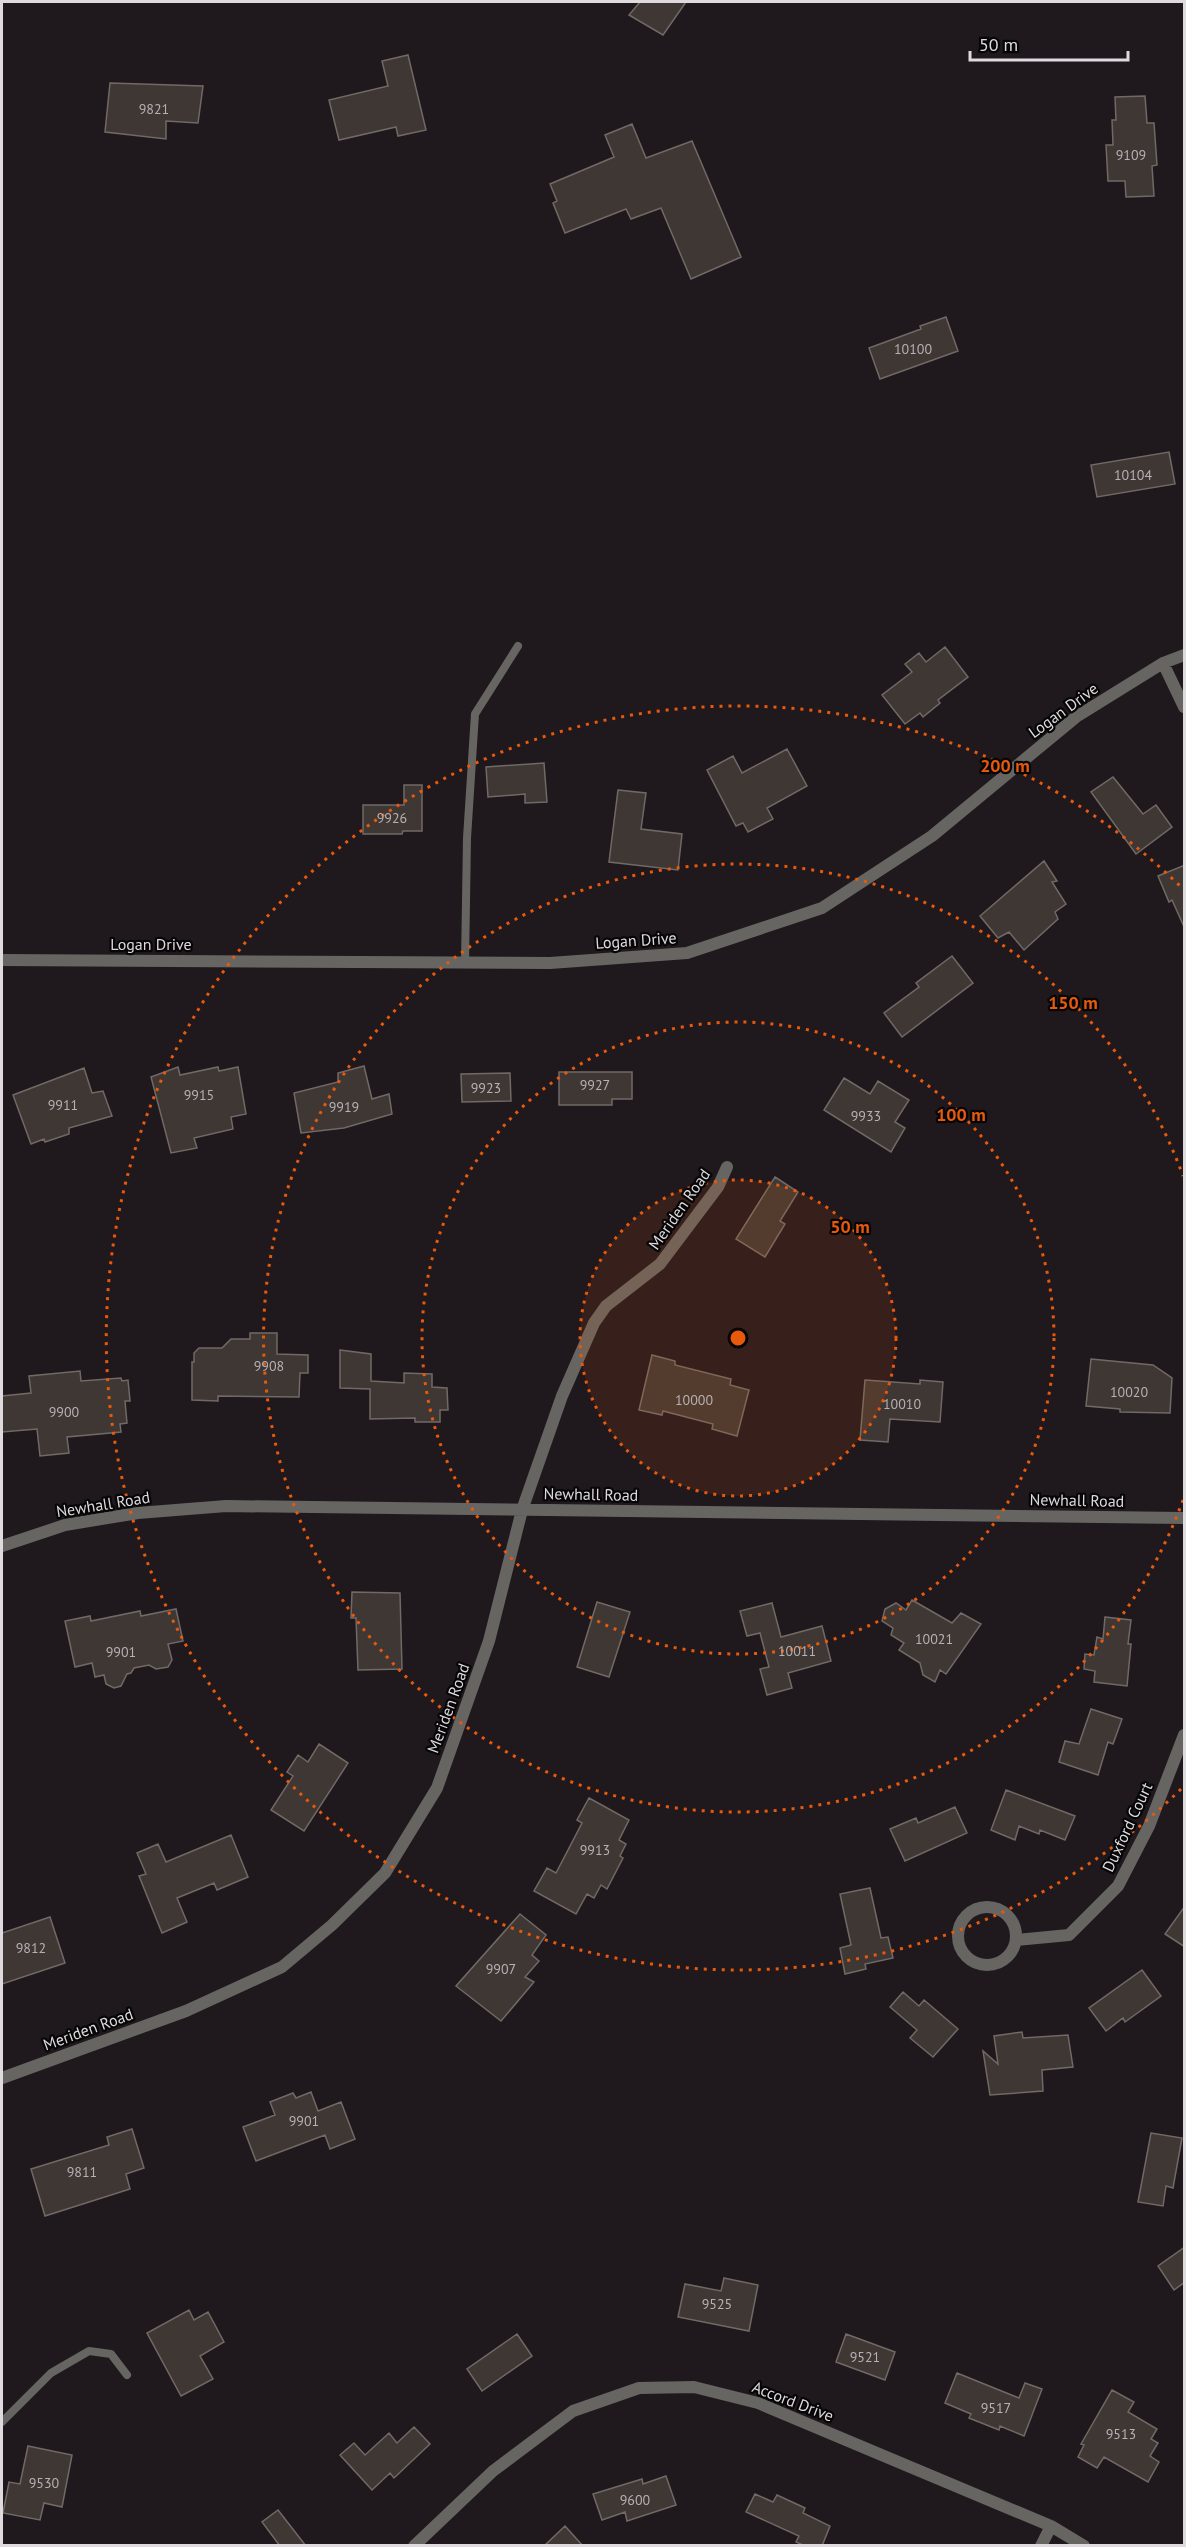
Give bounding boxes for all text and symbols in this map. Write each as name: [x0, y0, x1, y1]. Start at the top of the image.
scale bar: [970, 24, 1128, 62]
text: 50 m: [979, 33, 1018, 56]
house number: 9821: [139, 100, 169, 118]
house number: 9109: [1116, 146, 1146, 164]
house number: 10100: [894, 340, 932, 358]
house number: 10104: [1114, 466, 1152, 484]
street label: Logan Drive: [1024, 678, 1102, 742]
text: 200 m: [980, 754, 1030, 777]
house number: 9926: [377, 809, 407, 827]
street label: Logan Drive: [595, 927, 677, 953]
street label: Logan Drive: [110, 934, 192, 954]
text: 150 m: [1048, 991, 1098, 1014]
house number: 9927: [580, 1076, 610, 1094]
house number: 9923: [471, 1079, 501, 1097]
house number: 9915: [184, 1086, 214, 1104]
house number: 9911: [48, 1096, 78, 1114]
house number: 9919: [329, 1098, 359, 1116]
text: 100 m: [936, 1103, 986, 1126]
house number: 9933: [851, 1107, 881, 1125]
street label: Meriden Road: [644, 1165, 714, 1253]
text: 50 m: [830, 1215, 870, 1238]
centre of rings: [728, 1328, 748, 1348]
house number: 9908: [254, 1357, 284, 1375]
house number: 10020: [1110, 1383, 1148, 1401]
house number: 10000: [675, 1391, 713, 1409]
house number: 10010: [883, 1395, 921, 1413]
house number: 9900: [49, 1403, 80, 1421]
street label: Newhall Road: [544, 1483, 638, 1505]
street label: Newhall Road: [55, 1487, 151, 1521]
street label: Newhall Road: [1030, 1489, 1124, 1511]
house number: 10021: [915, 1630, 953, 1648]
house number: 10011: [778, 1642, 816, 1660]
house number: 9901: [106, 1643, 136, 1661]
street label: Meriden Road: [423, 1660, 473, 1756]
street label: Duxford Court: [1098, 1779, 1157, 1875]
house number: 9913: [580, 1841, 610, 1859]
house number: 9812: [16, 1939, 46, 1957]
house number: 9907: [486, 1960, 516, 1978]
street label: Meriden Road: [40, 2004, 136, 2054]
house number: 9901: [289, 2112, 319, 2130]
house number: 9811: [67, 2163, 97, 2181]
house number: 9525: [702, 2295, 732, 2313]
house number: 9521: [850, 2348, 880, 2366]
street label: Accord Drive: [749, 2376, 837, 2426]
house number: 9517: [981, 2399, 1011, 2417]
house number: 9513: [1106, 2425, 1136, 2443]
house number: 9530: [29, 2474, 60, 2492]
house number: 9600: [620, 2491, 651, 2509]

